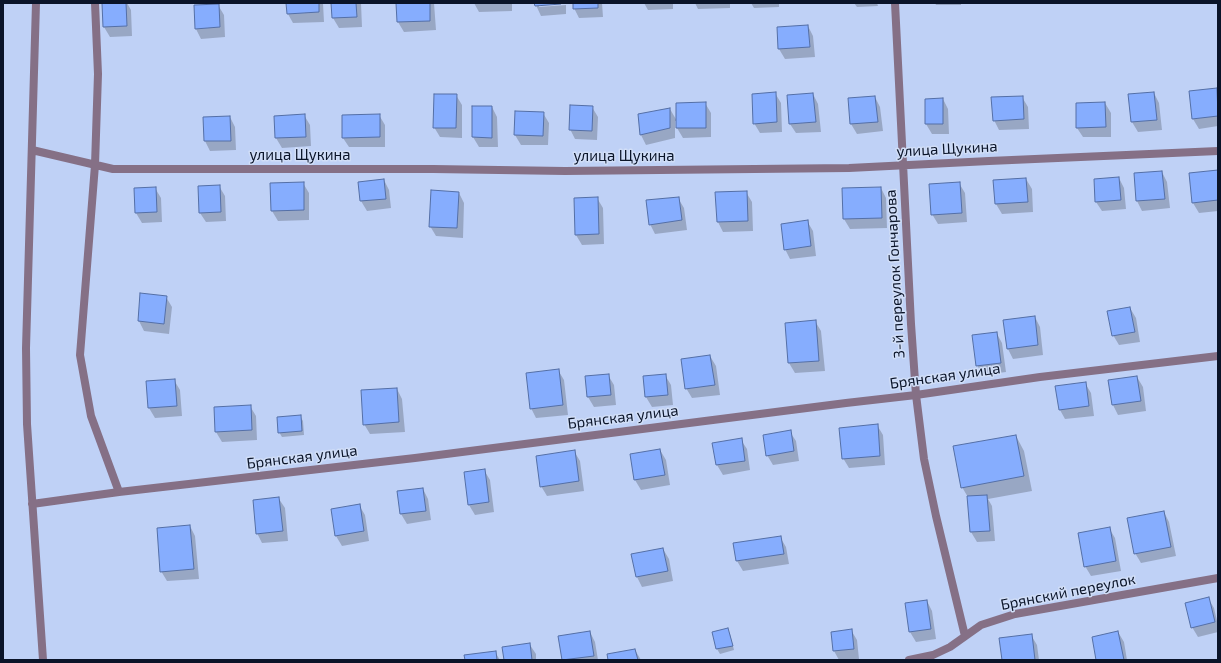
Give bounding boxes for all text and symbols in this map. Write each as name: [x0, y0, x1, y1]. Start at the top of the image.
street label: улица Щукина: [896, 137, 998, 161]
street label: улица Щукина: [249, 146, 351, 164]
street label: улица Щукина: [573, 147, 675, 165]
street label: 3-й переулок Гончарова: [882, 189, 908, 359]
street label: Брянская улица: [888, 359, 1002, 393]
street label: Брянская улица: [566, 401, 680, 433]
street label: Брянская улица: [245, 441, 359, 473]
street label: Брянский переулок: [999, 570, 1137, 614]

